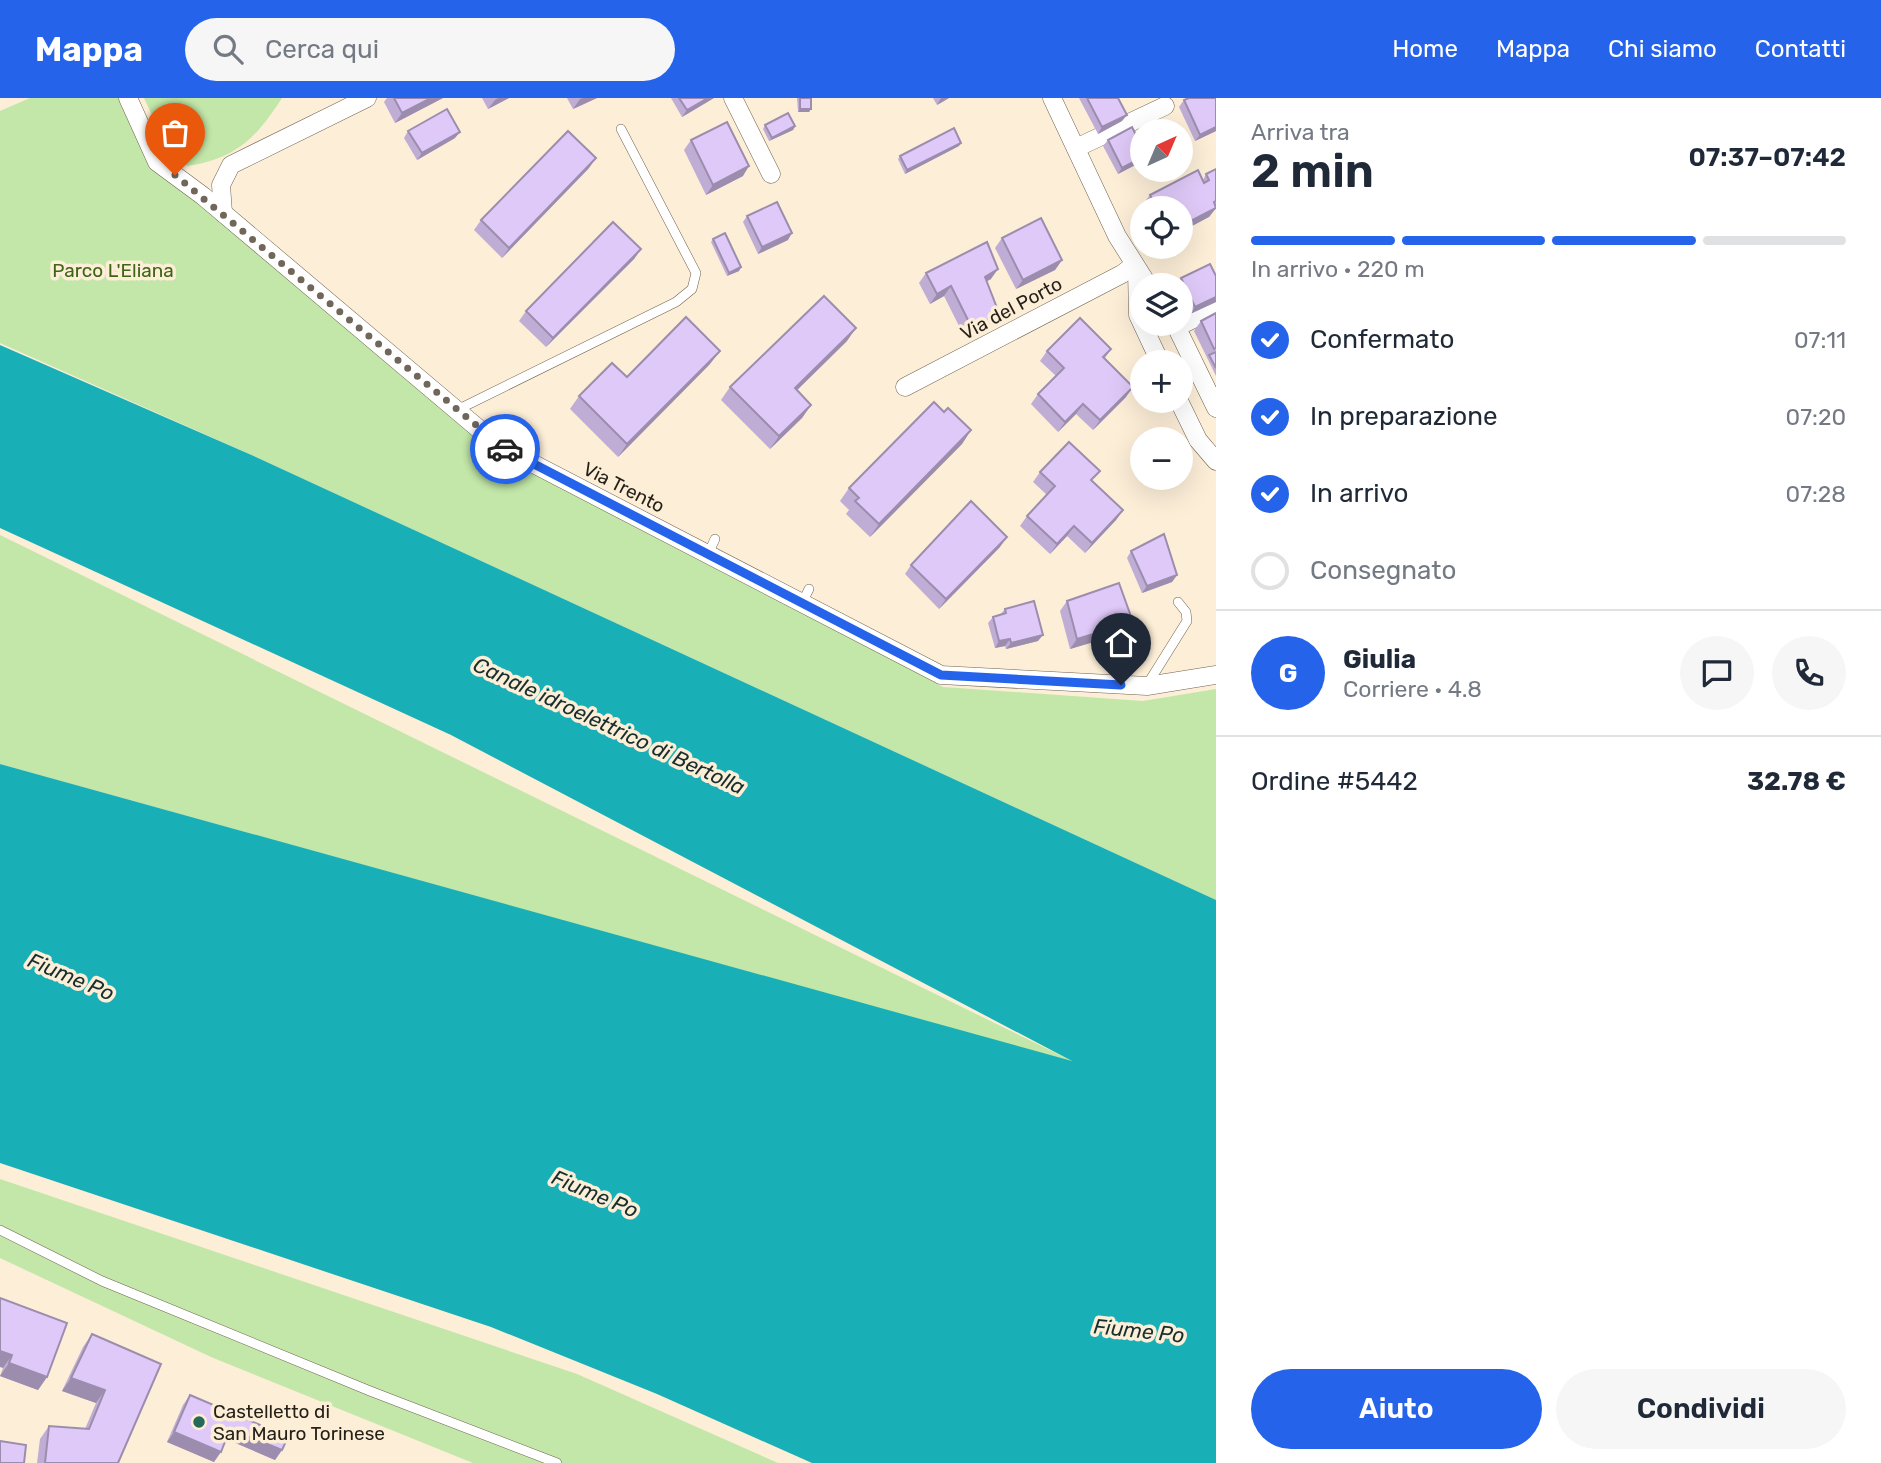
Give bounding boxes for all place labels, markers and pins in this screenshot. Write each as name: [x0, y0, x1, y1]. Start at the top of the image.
pin: [145, 103, 205, 175]
pin: [1091, 613, 1151, 685]
place label: Castelletto di San Mauro Torinese: [213, 1400, 385, 1445]
marker: Castelletto di San Mauro Torinese: [191, 1414, 207, 1430]

